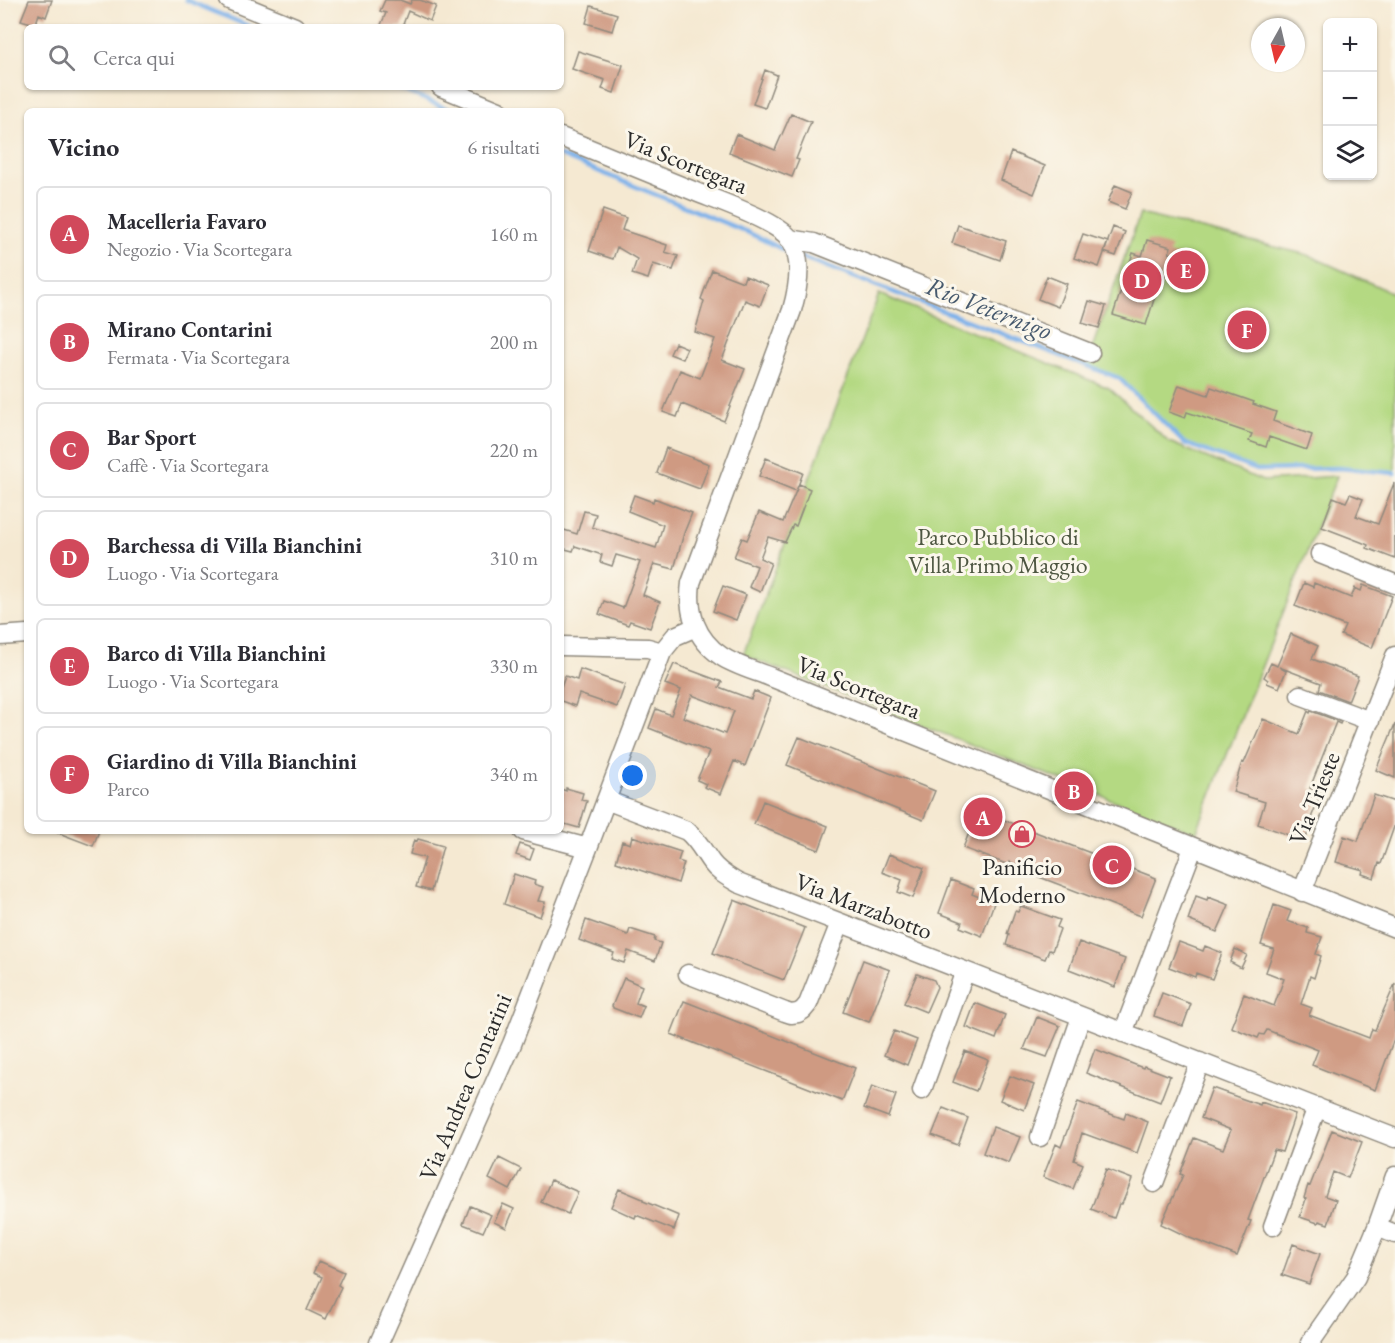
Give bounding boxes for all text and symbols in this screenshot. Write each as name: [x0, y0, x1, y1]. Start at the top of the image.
north arrow: [1251, 18, 1305, 72]
map controls: [1323, 18, 1377, 180]
button: +: [1323, 18, 1377, 72]
search box: [24, 24, 564, 90]
icon: search: [45, 41, 78, 74]
text: Cerca qui: [93, 43, 175, 72]
button: −: [1323, 72, 1377, 126]
street label: Via Scortegara: [620, 123, 753, 201]
button: layers: [1323, 126, 1377, 180]
text: Vicino: [48, 130, 119, 164]
text: 6 risultati: [468, 134, 540, 160]
text: Macelleria Favaro: [107, 207, 267, 236]
text: A: [62, 221, 77, 247]
text: 160 m: [490, 221, 538, 247]
text: Negozio · Via Scortegara: [107, 236, 292, 262]
pin: E: [1166, 248, 1206, 292]
pin: D: [1122, 258, 1162, 302]
water label: Rio Veternigo: [921, 268, 1057, 348]
pin: F: [1228, 308, 1266, 352]
text: Mirano Contarini: [107, 315, 272, 344]
text: B: [63, 329, 76, 355]
text: 200 m: [490, 329, 538, 355]
text: Fermata · Via Scortegara: [107, 344, 290, 370]
text: Bar Sport: [107, 423, 196, 452]
text: C: [62, 437, 77, 463]
text: 220 m: [490, 437, 538, 463]
text: Caffè · Via Scortegara: [107, 452, 269, 478]
park label: Parco Pubblico di Villa Primo Maggio: [908, 521, 1088, 580]
text: Barchessa di Villa Bianchini: [107, 531, 362, 560]
text: D: [62, 545, 77, 571]
text: 310 m: [490, 545, 538, 571]
text: Luogo · Via Scortegara: [107, 560, 279, 586]
text: Barco di Villa Bianchini: [107, 639, 326, 668]
street label: Via Scortegara: [793, 648, 926, 726]
text: E: [64, 653, 75, 679]
text: 330 m: [490, 653, 538, 679]
text: Luogo · Via Scortegara: [107, 668, 279, 694]
text: Giardino di Villa Bianchini: [107, 747, 357, 776]
street label: Via Trieste: [1281, 747, 1347, 849]
text: F: [64, 761, 75, 787]
text: 340 m: [490, 761, 538, 787]
your location: [618, 761, 647, 790]
pin: B: [1054, 768, 1094, 814]
text: Parco: [107, 776, 149, 802]
pin: A: [964, 794, 1002, 840]
shop icon: Panificio Moderno: [1007, 819, 1037, 849]
pin: C: [1092, 842, 1132, 888]
place label: Panificio Moderno: [978, 851, 1066, 910]
street label: Via Marzabotto: [791, 866, 937, 946]
street label: Via Andrea Contarini: [412, 989, 518, 1185]

